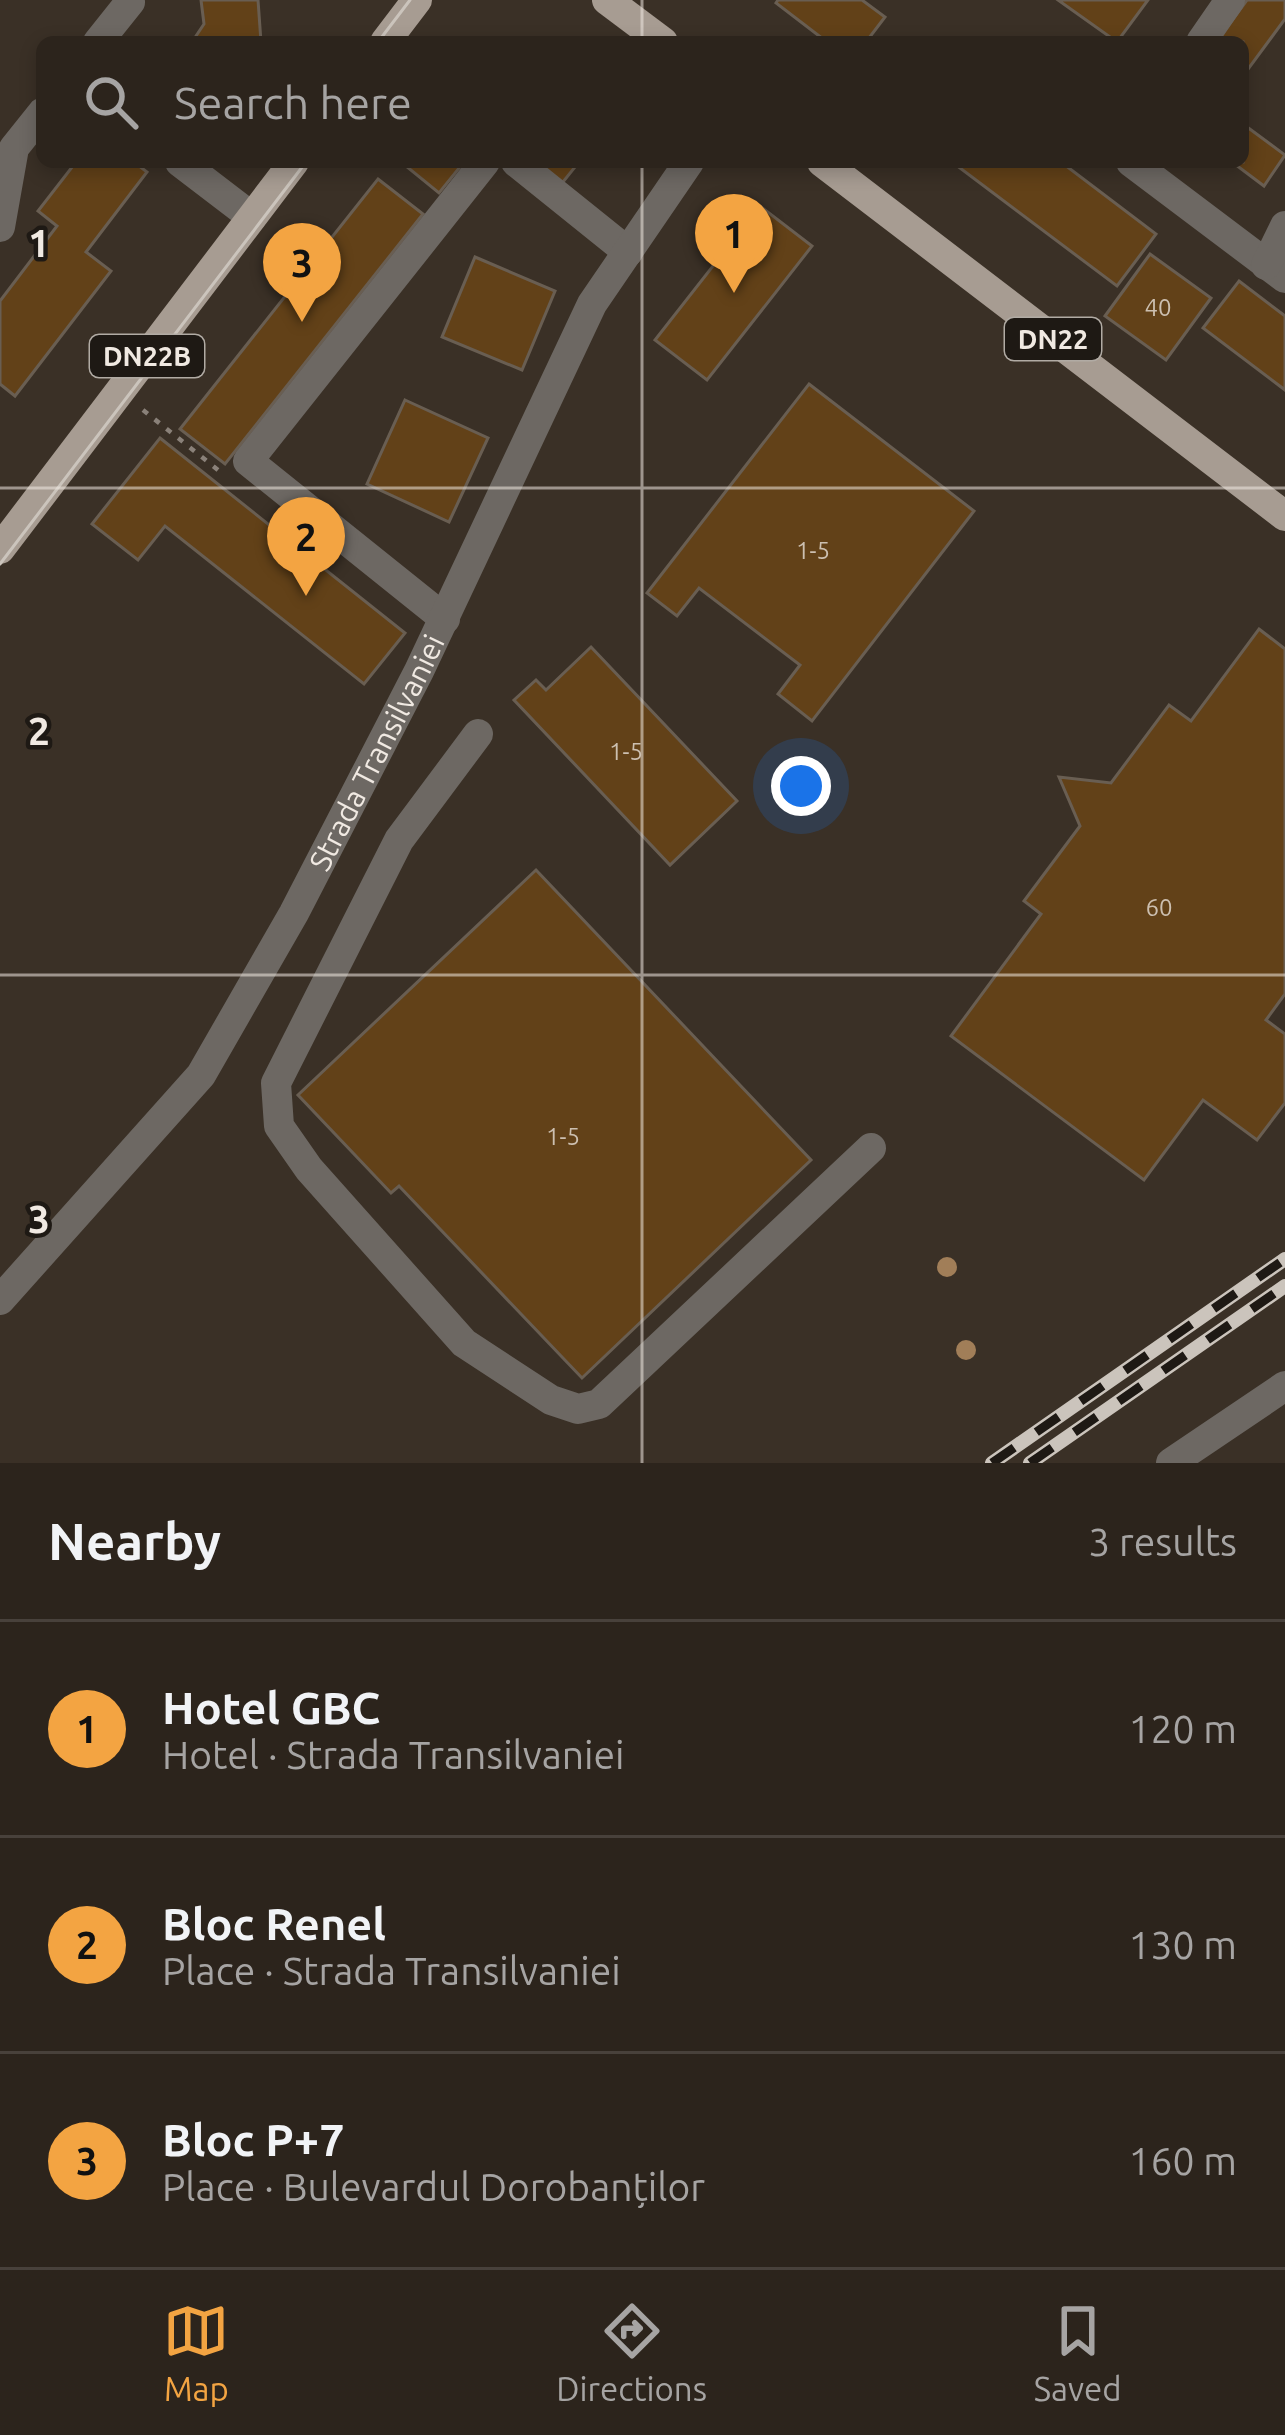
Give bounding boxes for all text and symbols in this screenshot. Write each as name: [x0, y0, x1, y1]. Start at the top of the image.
search box: [36, 36, 1249, 168]
icon: search: [78, 69, 144, 135]
text: Search here: [174, 77, 412, 128]
pin: 1: [695, 194, 773, 293]
text: 1: [28, 221, 50, 264]
pin: 3: [263, 223, 341, 322]
house number: 40: [1144, 294, 1172, 321]
road number: DN22: [1005, 318, 1101, 360]
road number: DN22B: [90, 335, 204, 377]
pin: 2: [267, 497, 345, 596]
house number: 1-5: [796, 537, 830, 564]
street label: Strada Transilvaniei: [302, 629, 451, 876]
text: 2: [28, 709, 50, 752]
house number: 1-5: [609, 738, 643, 765]
your location: [771, 756, 831, 816]
house number: 60: [1145, 894, 1173, 921]
house number: 1-5: [546, 1123, 580, 1150]
text: 3: [28, 1197, 50, 1240]
text: Nearby: [48, 1512, 221, 1570]
text: 3 results: [1088, 1520, 1237, 1563]
text: Hotel GBC: [162, 1682, 380, 1733]
text: 1: [76, 1707, 98, 1750]
text: 120 m: [1128, 1707, 1237, 1750]
text: Hotel · Strada Transilvaniei: [162, 1733, 625, 1776]
text: Bloc Renel: [162, 1898, 386, 1949]
text: 2: [76, 1923, 98, 1966]
text: 130 m: [1128, 1923, 1237, 1966]
text: Place · Strada Transilvaniei: [162, 1949, 621, 1992]
text: Bloc P+7: [162, 2114, 345, 2165]
text: 3: [76, 2139, 98, 2182]
text: 160 m: [1128, 2139, 1237, 2182]
text: Place · Bulevardul Dorobanților: [162, 2165, 705, 2208]
tab: Map: [163, 2298, 229, 2407]
tab: Directions: [556, 2298, 707, 2407]
tab: Saved: [1034, 2298, 1122, 2407]

